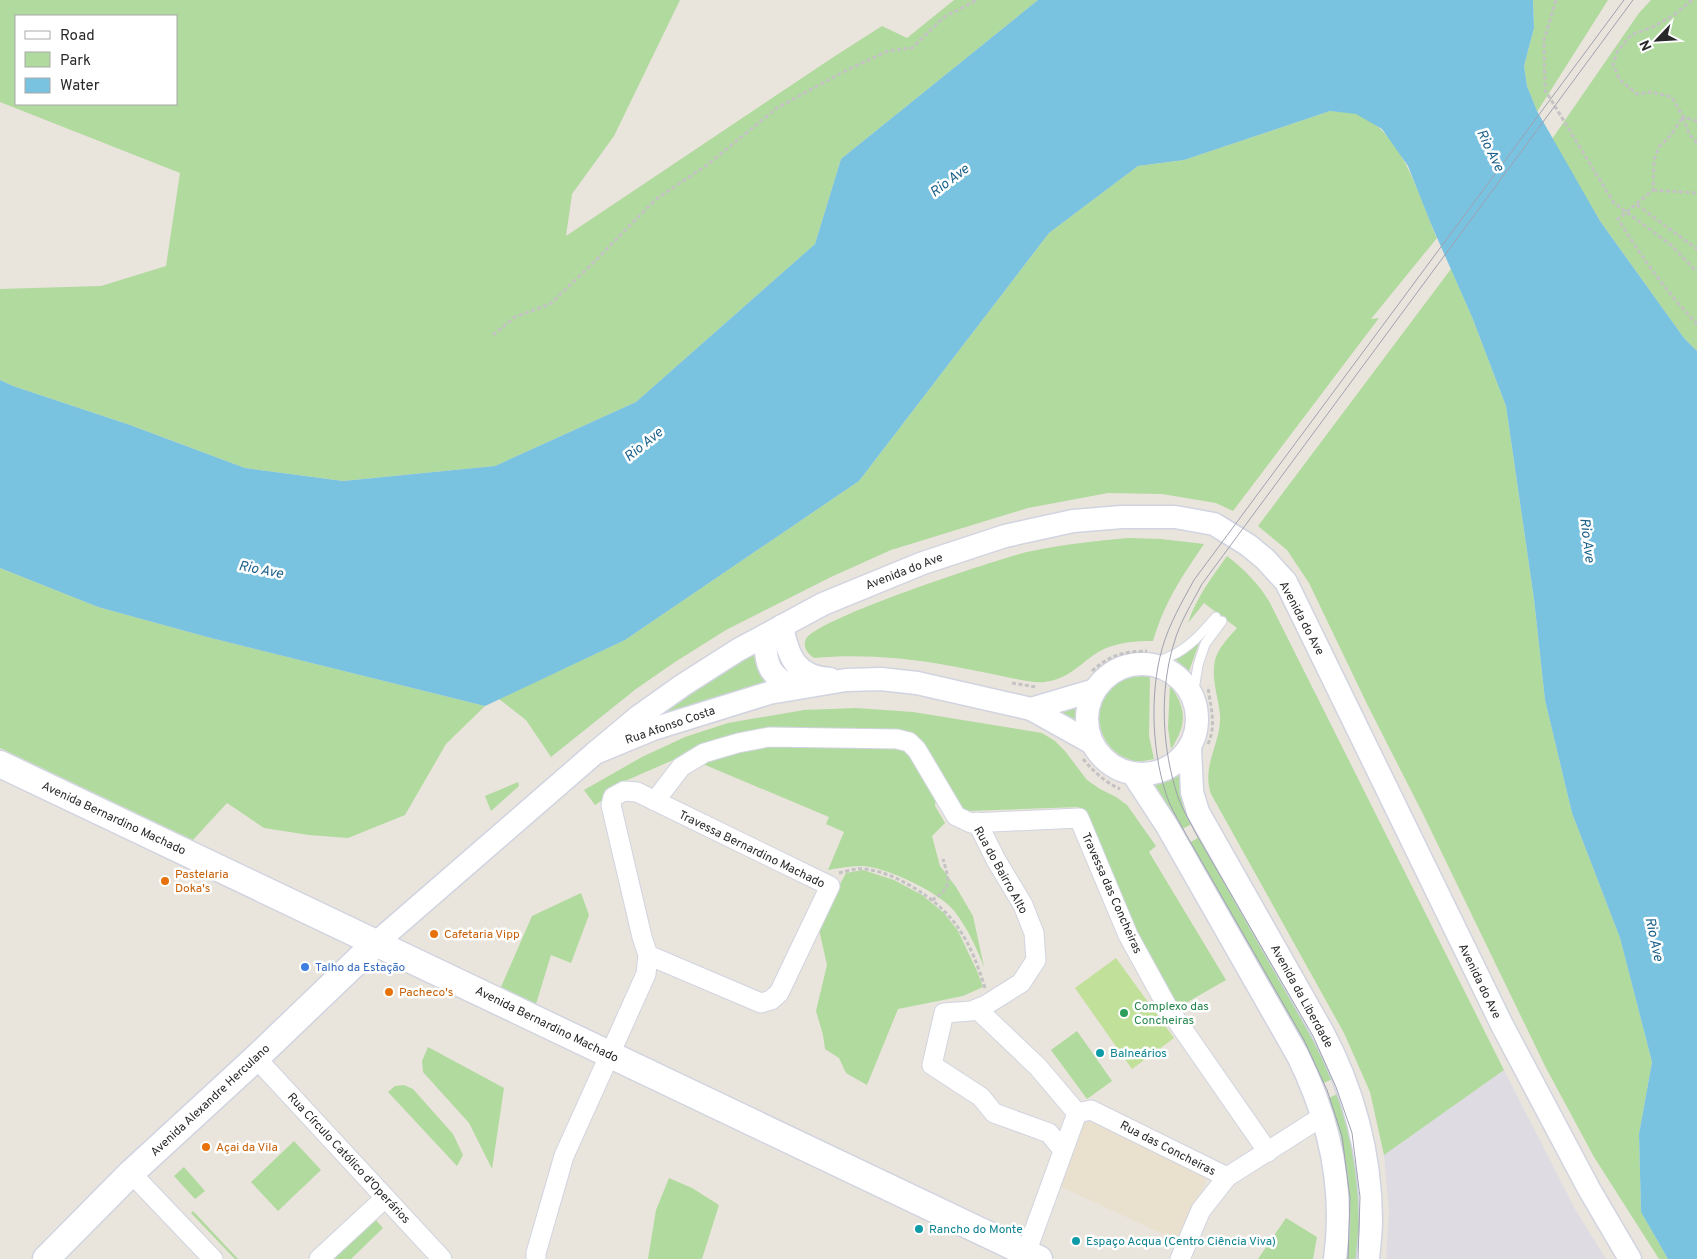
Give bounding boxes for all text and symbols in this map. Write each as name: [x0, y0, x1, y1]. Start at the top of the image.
legend: [15, 15, 178, 105]
north arrow: [1632, 15, 1682, 65]
text: Road: [60, 27, 95, 46]
text: N: [1637, 37, 1656, 53]
text: Park: [60, 52, 91, 71]
text: Water: [60, 77, 100, 96]
water label: Rio Ave: [1472, 127, 1507, 175]
water label: Rio Ave: [927, 160, 974, 201]
water label: Rio Ave: [621, 424, 667, 466]
water label: Rio Ave: [1575, 517, 1598, 564]
street label: Avenida do Ave: [863, 550, 945, 594]
water label: Rio Ave: [237, 558, 285, 583]
street label: Avenida do Ave: [1275, 579, 1327, 658]
street label: Rua Afonso Costa: [623, 703, 717, 749]
street label: Avenida Bernardino Machado: [39, 778, 189, 860]
street label: Travessa Bernardino Machado: [676, 807, 828, 892]
street label: Rua do Bairro Alto: [969, 824, 1031, 917]
street label: Travessa das Concheiras: [1077, 830, 1145, 957]
place label: Pastelaria Doka's: [175, 867, 229, 897]
marker: Pastelaria Doka's: [159, 875, 171, 887]
water label: Rio Ave: [1641, 916, 1667, 964]
place label: Cafetaria Vipp: [444, 927, 520, 943]
marker: Cafetaria Vipp: [428, 928, 440, 940]
street label: Avenida do Ave: [1454, 941, 1504, 1022]
street label: Avenida da Liberdade: [1266, 942, 1336, 1051]
place label: Talho da Estação: [315, 960, 406, 976]
marker: Talho da Estação: [299, 961, 311, 973]
street label: Avenida Bernardino Machado: [472, 983, 621, 1067]
place label: Pacheco's: [399, 985, 453, 1001]
marker: Pacheco's: [383, 986, 395, 998]
place label: Complexo das Concheiras: [1134, 999, 1209, 1029]
marker: Complexo das Concheiras: [1118, 1007, 1130, 1019]
street label: Avenida Alexandre Herculano: [148, 1041, 274, 1160]
place label: Balneários: [1110, 1046, 1167, 1062]
marker: Balneários: [1094, 1047, 1106, 1059]
street label: Rua Círculo Católico d'Operários: [283, 1090, 413, 1228]
street label: Rua das Concheiras: [1117, 1118, 1218, 1180]
place label: Açai da Vila: [216, 1140, 278, 1156]
marker: Açai da Vila: [200, 1141, 212, 1153]
place label: Rancho do Monte: [929, 1222, 1023, 1238]
marker: Rancho do Monte: [913, 1223, 925, 1235]
place label: Espaço Acqua (Centro Ciência Viva): [1086, 1234, 1276, 1250]
marker: Espaço Acqua (Centro Ciência Viva): [1070, 1235, 1082, 1247]

